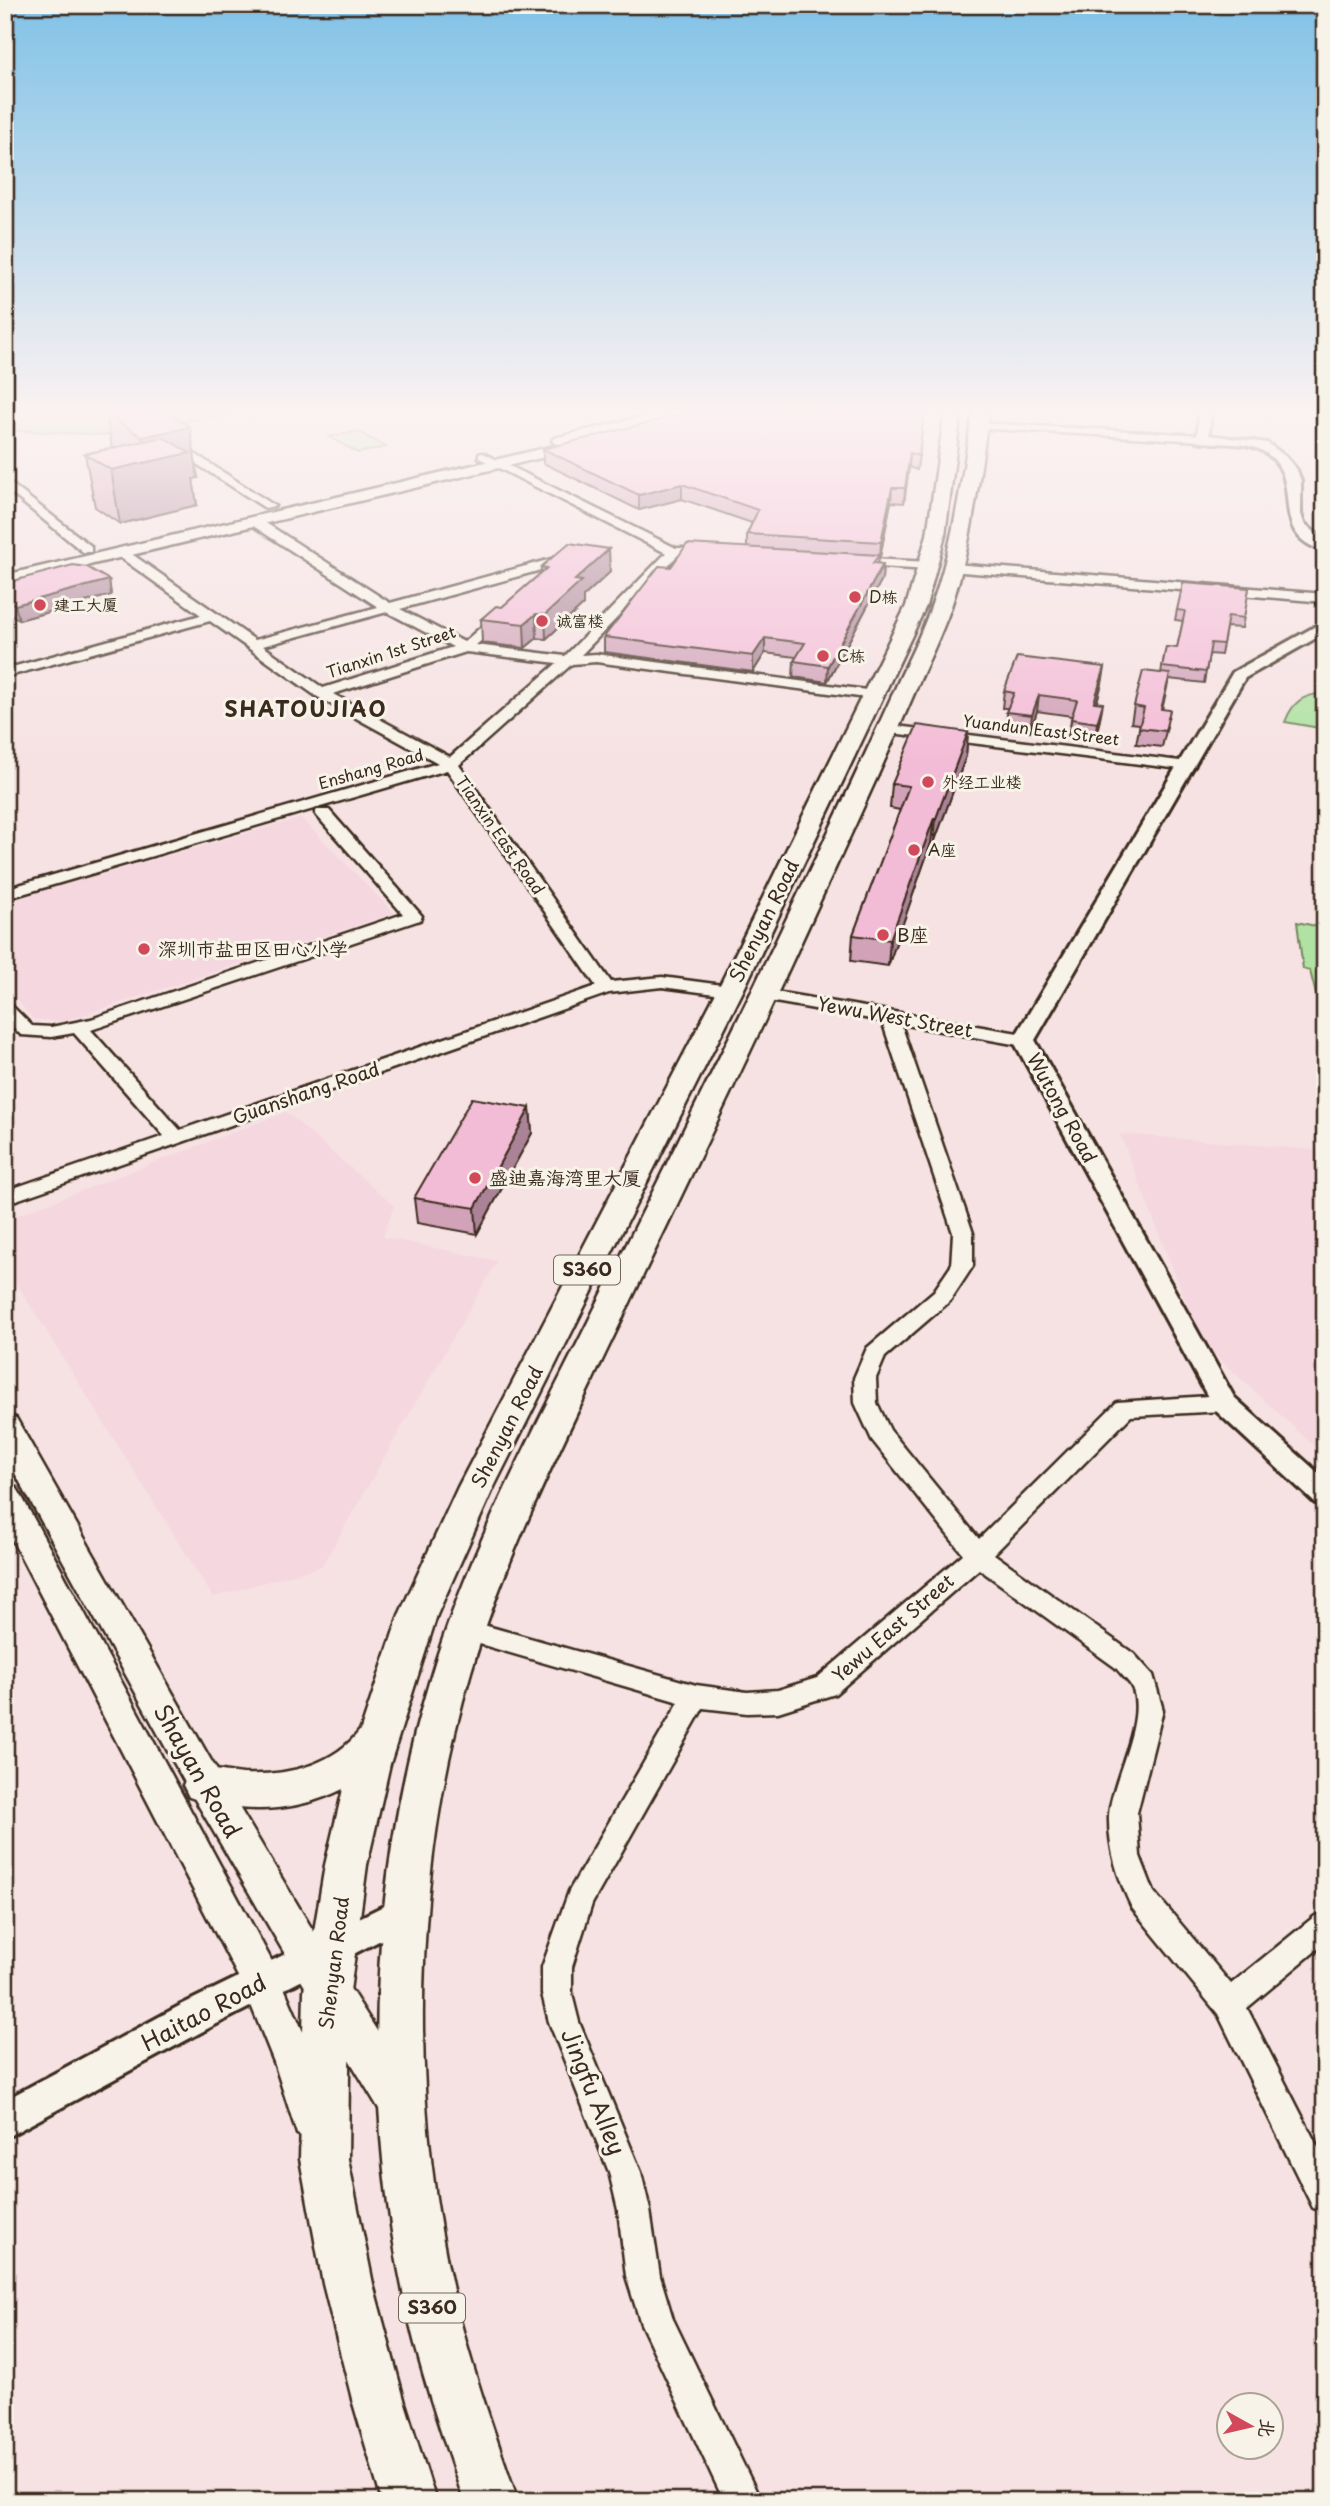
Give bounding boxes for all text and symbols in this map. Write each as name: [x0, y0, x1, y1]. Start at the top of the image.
place label: D栋: [869, 584, 898, 608]
marker: D栋: [847, 589, 863, 605]
place label: 建工大厦: [54, 592, 118, 616]
marker: 建工大厦: [32, 597, 48, 613]
place label: 诚富楼: [556, 608, 604, 632]
marker: 诚富楼: [534, 613, 550, 629]
street label: Tianxin 1st Street: [323, 619, 459, 683]
place label: C栋: [837, 643, 865, 667]
marker: C栋: [815, 648, 831, 664]
district label: SHATOUJIAO: [224, 692, 388, 724]
street label: Yuandun East Street: [962, 708, 1121, 750]
street label: Enshang Road: [315, 742, 426, 795]
place label: 外经工业楼: [942, 769, 1022, 793]
street label: Tianxin East Road: [451, 770, 551, 899]
marker: 外经工业楼: [920, 774, 936, 790]
place label: A座: [928, 837, 956, 861]
marker: A座: [906, 842, 922, 858]
street label: Shenyan Road: [721, 854, 805, 987]
place label: B座: [897, 920, 929, 948]
marker: B座: [875, 927, 891, 943]
place label: 深圳市盐田区田心小学: [158, 934, 348, 962]
marker: 深圳市盐田区田心小学: [136, 941, 152, 957]
street label: Yewu West Street: [815, 989, 975, 1043]
street label: Wutong Road: [1021, 1047, 1105, 1168]
street label: Guanshang Road: [228, 1054, 383, 1130]
place label: 盛迪嘉海湾里大厦: [489, 1163, 641, 1191]
marker: 盛迪嘉海湾里大厦: [467, 1170, 483, 1186]
road number: S360: [554, 1255, 620, 1284]
street label: Shenyan Road: [463, 1361, 549, 1493]
street label: Yewu East Street: [825, 1566, 959, 1688]
street label: Shayan Road: [146, 1697, 251, 1844]
street label: Shenyan Road: [311, 1895, 355, 2031]
street label: Haitao Road: [134, 1964, 272, 2059]
street label: Jingfu Alley: [553, 2023, 636, 2160]
road number: S360: [399, 2294, 465, 2322]
north arrow: [1214, 2390, 1284, 2460]
text: 北: [1253, 2417, 1283, 2440]

